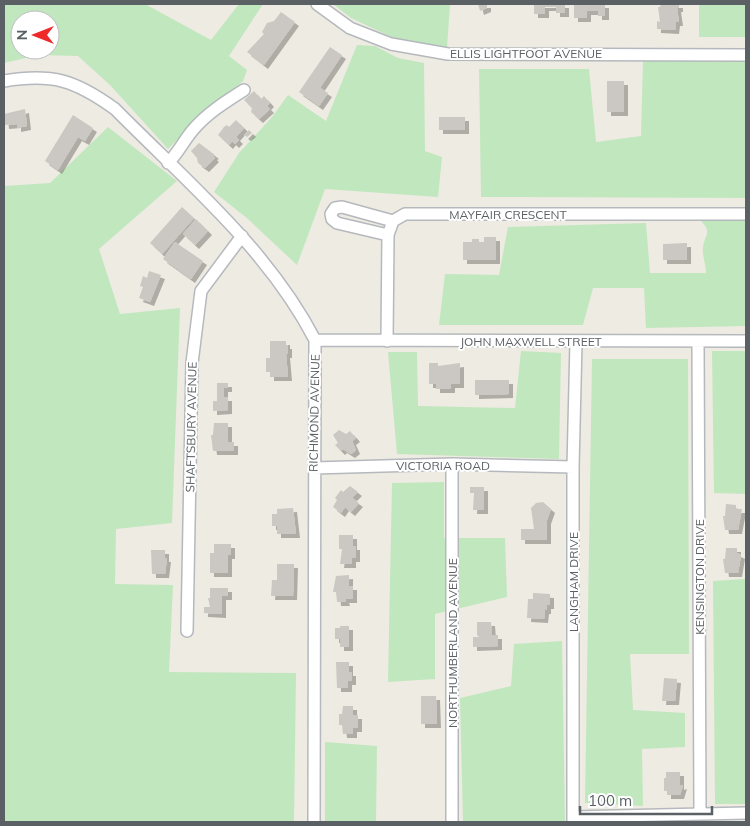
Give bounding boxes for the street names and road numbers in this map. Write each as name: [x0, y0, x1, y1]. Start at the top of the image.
street label: ELLIS LIGHTFOOT AVENUE: [450, 46, 602, 61]
street label: MAYFAIR CRESCENT: [449, 207, 568, 222]
street label: JOHN MAXWELL STREET: [460, 334, 603, 349]
street label: RICHMOND AVENUE: [305, 354, 323, 472]
street label: SHAFTSBURY AVENUE: [182, 362, 200, 492]
street label: VICTORIA ROAD: [396, 458, 490, 473]
street label: KENSINGTON DRIVE: [692, 519, 707, 635]
street label: LANGHAM DRIVE: [566, 532, 581, 632]
street label: NORTHUMBERLAND AVENUE: [445, 558, 460, 728]

